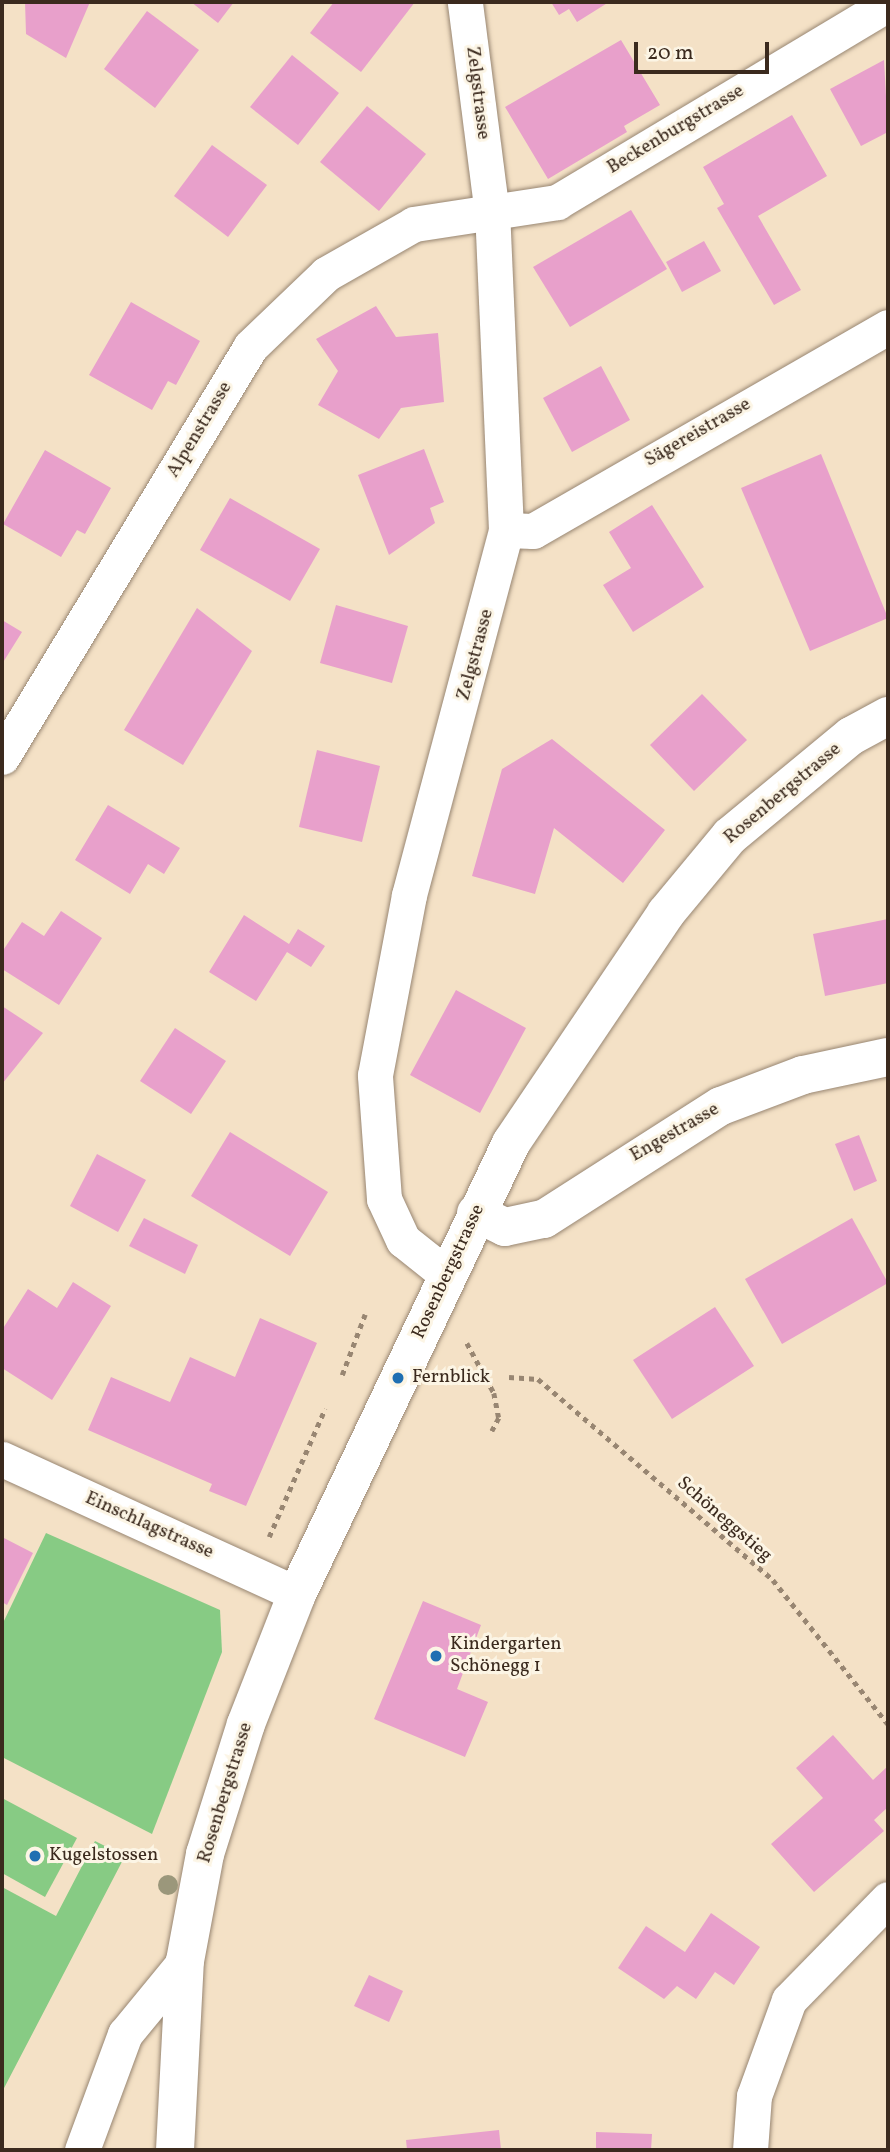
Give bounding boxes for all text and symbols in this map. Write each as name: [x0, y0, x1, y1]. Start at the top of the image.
scale bar: [638, 28, 773, 72]
text: 20 m: [647, 39, 693, 68]
street label: Zelgstrasse: [460, 45, 494, 141]
street label: Beckenburgstrasse: [603, 80, 749, 180]
street label: Alpenstrasse: [162, 378, 238, 482]
street label: Sägereistrasse: [641, 393, 755, 473]
street label: Zelgstrasse: [453, 607, 499, 703]
street label: Rosenbergstrasse: [720, 738, 846, 850]
street label: Engestrasse: [626, 1098, 724, 1168]
street label: Rosenbergstrasse: [408, 1201, 490, 1343]
place label: Fernblick: [412, 1367, 490, 1389]
marker: Fernblick: [390, 1370, 406, 1386]
street label: Schöneggstieg: [672, 1472, 776, 1568]
street label: Einschlagstrasse: [81, 1487, 217, 1565]
place label: Kindergarten Schönegg 1: [450, 1634, 562, 1678]
marker: Kindergarten Schönegg 1: [428, 1648, 444, 1664]
street label: Rosenbergstrasse: [194, 1720, 258, 1866]
place label: Kugelstossen: [49, 1845, 158, 1867]
marker: Kugelstossen: [27, 1848, 43, 1864]

